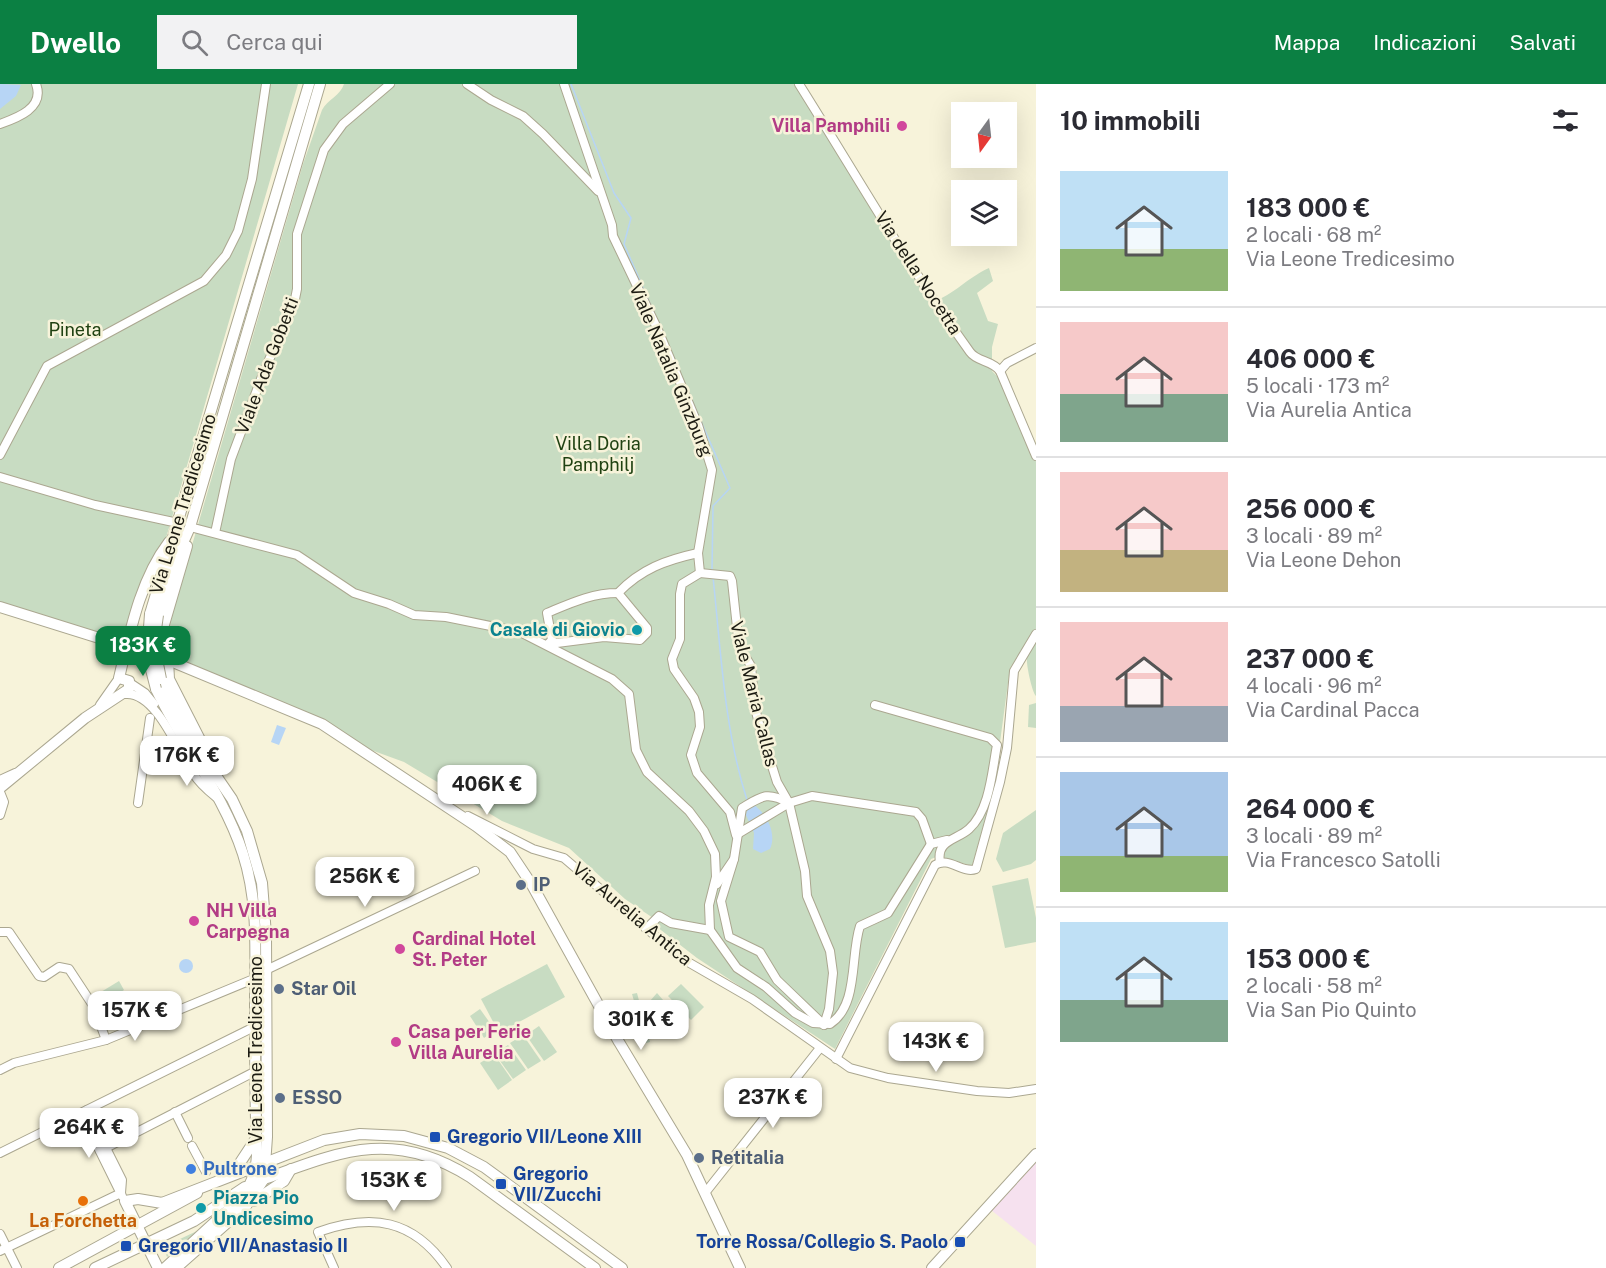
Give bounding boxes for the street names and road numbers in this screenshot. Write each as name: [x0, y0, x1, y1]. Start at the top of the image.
street label: Via della Nocetta: [871, 207, 966, 338]
street label: Viale Natalia Ginzburg: [625, 280, 717, 460]
street label: Viale Ada Gobetti: [231, 294, 302, 437]
street label: Via Leone Tredicesimo: [145, 411, 220, 597]
street label: Viale Maria Callas: [726, 619, 783, 769]
street label: Via Aurelia Antica: [568, 858, 696, 970]
street label: Via Leone Tredicesimo: [245, 956, 266, 1144]

